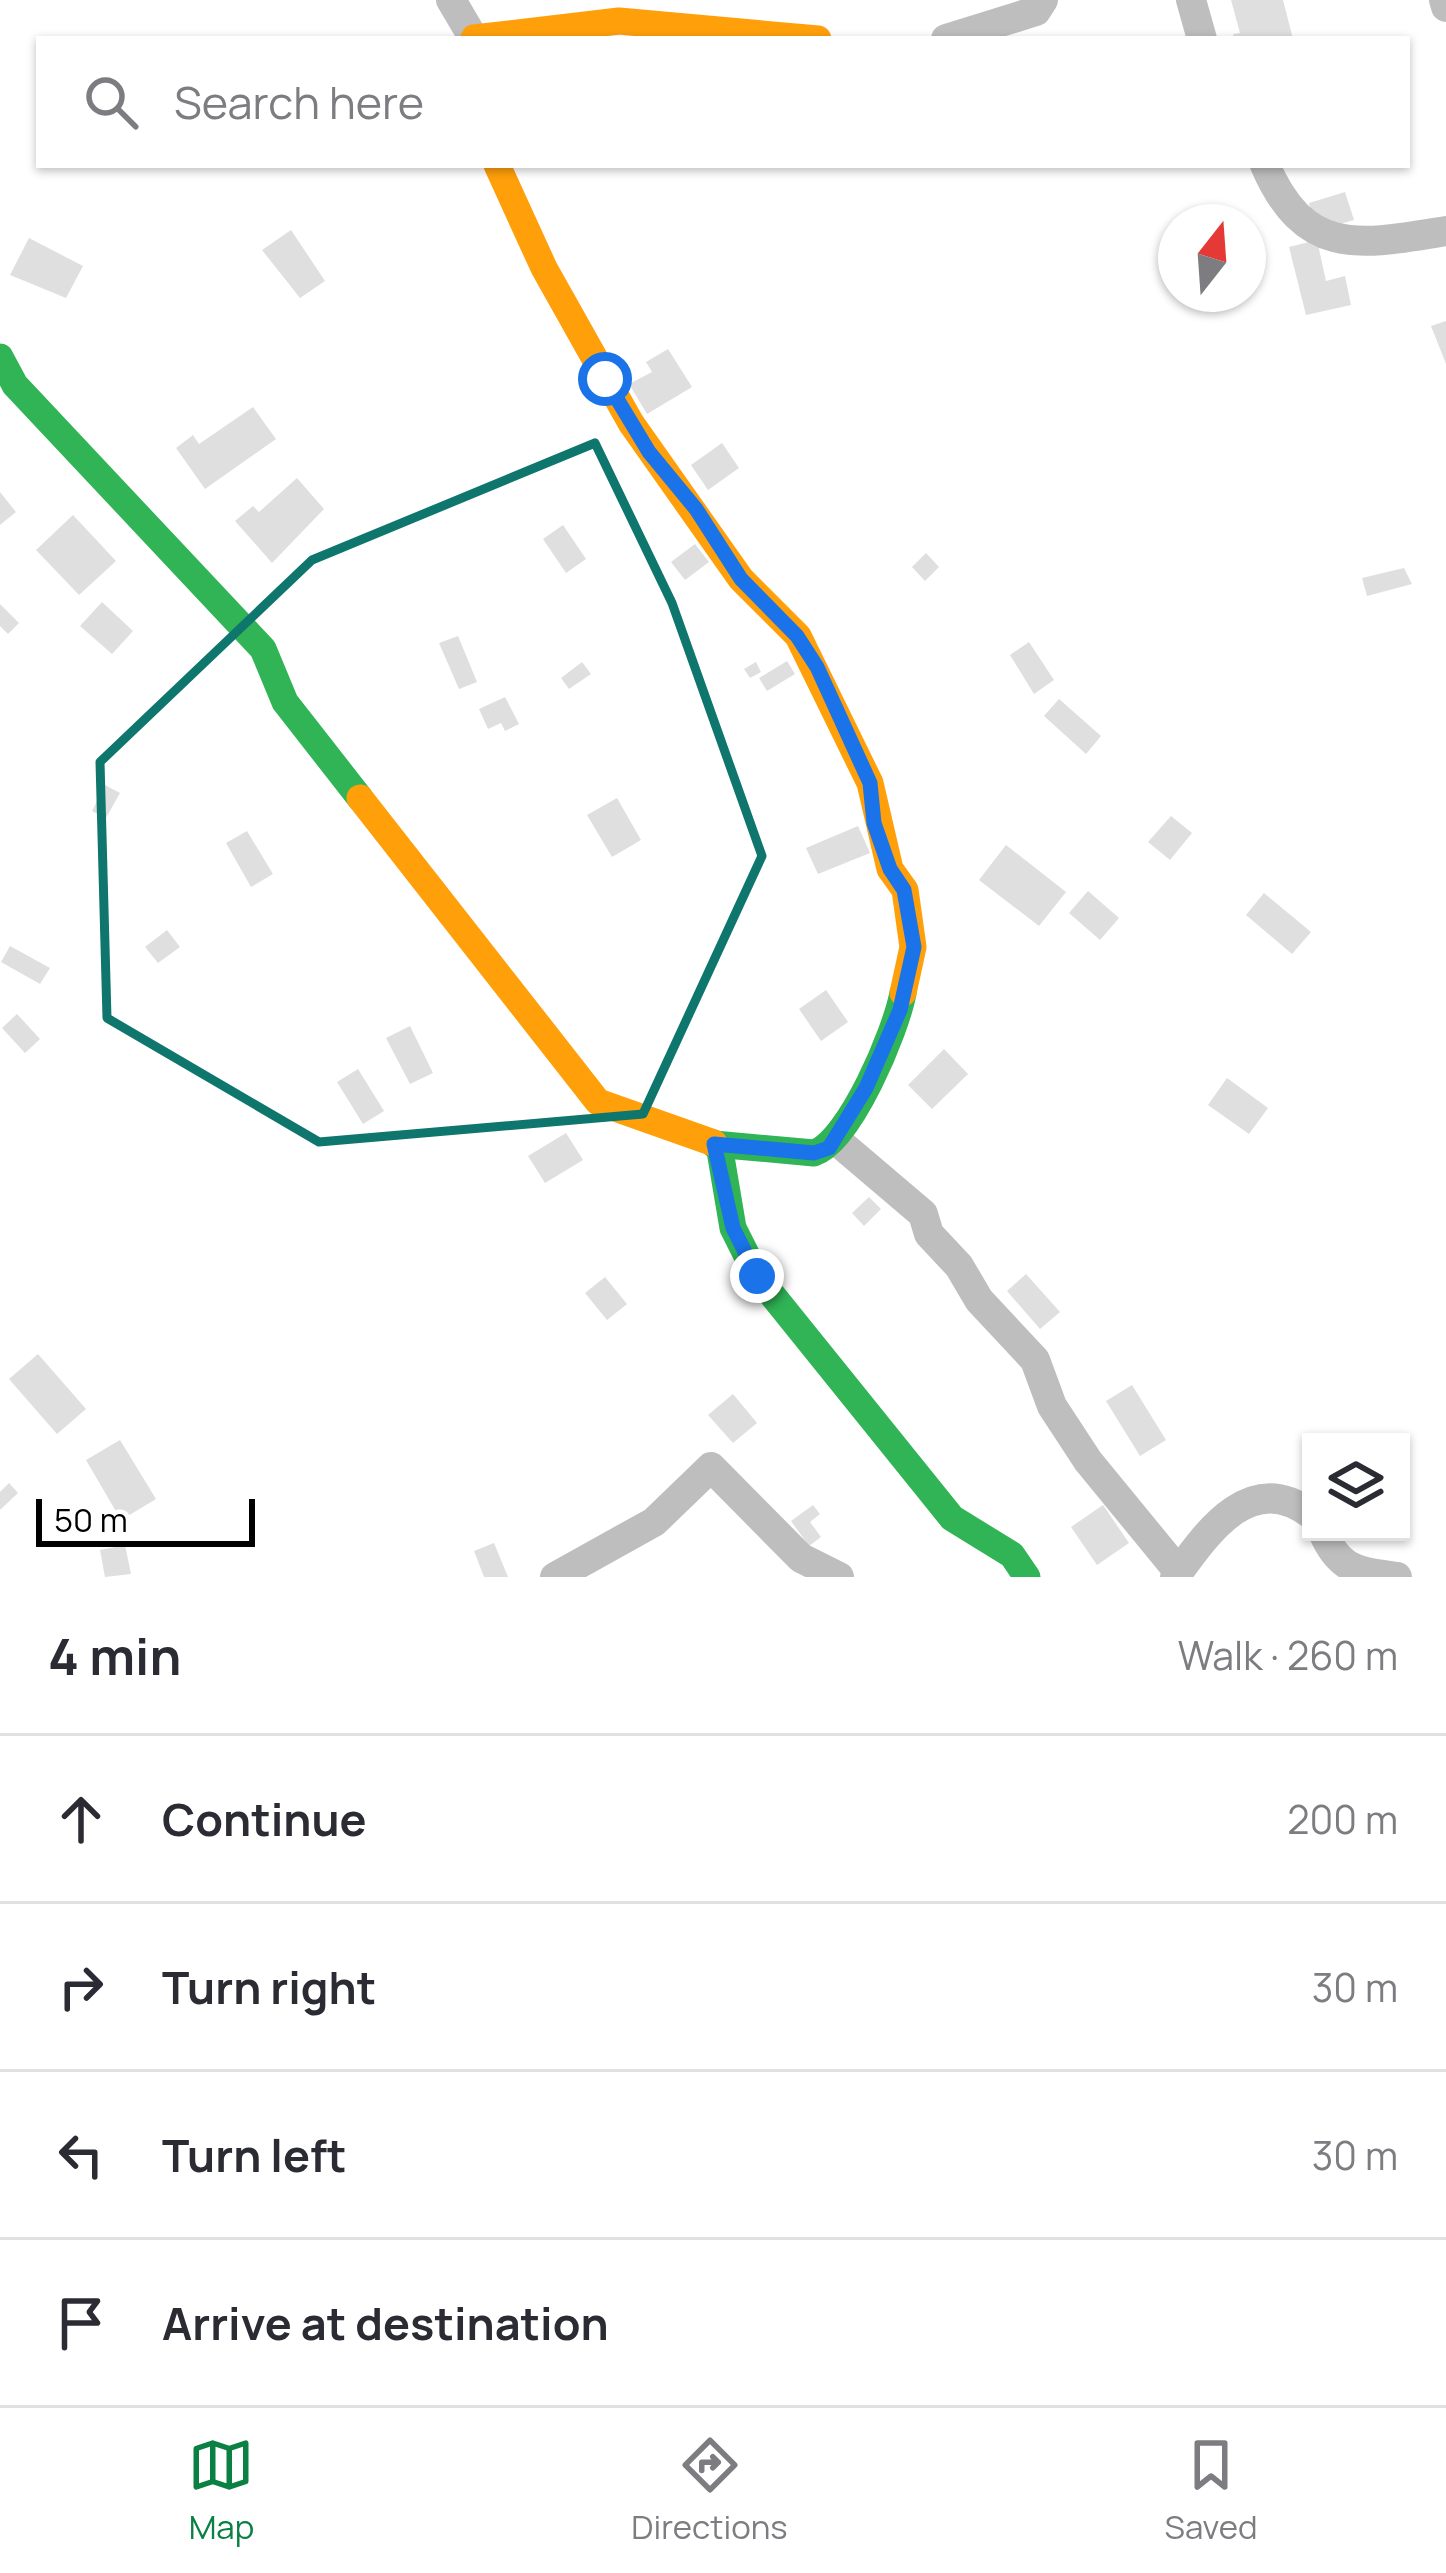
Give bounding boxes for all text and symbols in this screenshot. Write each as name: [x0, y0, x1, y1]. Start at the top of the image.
search box: [36, 36, 1410, 168]
icon: search: [78, 69, 144, 135]
text: Search here: [174, 71, 424, 133]
north arrow: [1158, 204, 1266, 312]
route start: [578, 352, 632, 406]
route end: [730, 1249, 784, 1303]
map controls: [1302, 1433, 1410, 1541]
button: layers: [1302, 1433, 1410, 1541]
scale bar: [36, 1493, 255, 1546]
text: 50 m: [54, 1497, 128, 1542]
text: 4 min: [48, 1621, 181, 1690]
text: Walk · 260 m: [1178, 1628, 1398, 1682]
icon: ahead: [48, 1786, 114, 1852]
text: Continue: [162, 1788, 367, 1850]
text: 200 m: [1287, 1792, 1398, 1846]
icon: right: [48, 1954, 114, 2020]
text: Turn right: [162, 1956, 376, 2018]
text: 30 m: [1312, 1960, 1398, 2014]
icon: left: [48, 2122, 114, 2188]
text: Turn left: [162, 2124, 347, 2186]
text: 30 m: [1312, 2128, 1398, 2182]
icon: arrive: [48, 2290, 114, 2356]
text: Arrive at destination: [162, 2292, 609, 2354]
tab: Map: [188, 2432, 254, 2549]
tab: Directions: [631, 2432, 788, 2549]
tab: Saved: [1165, 2432, 1258, 2549]

